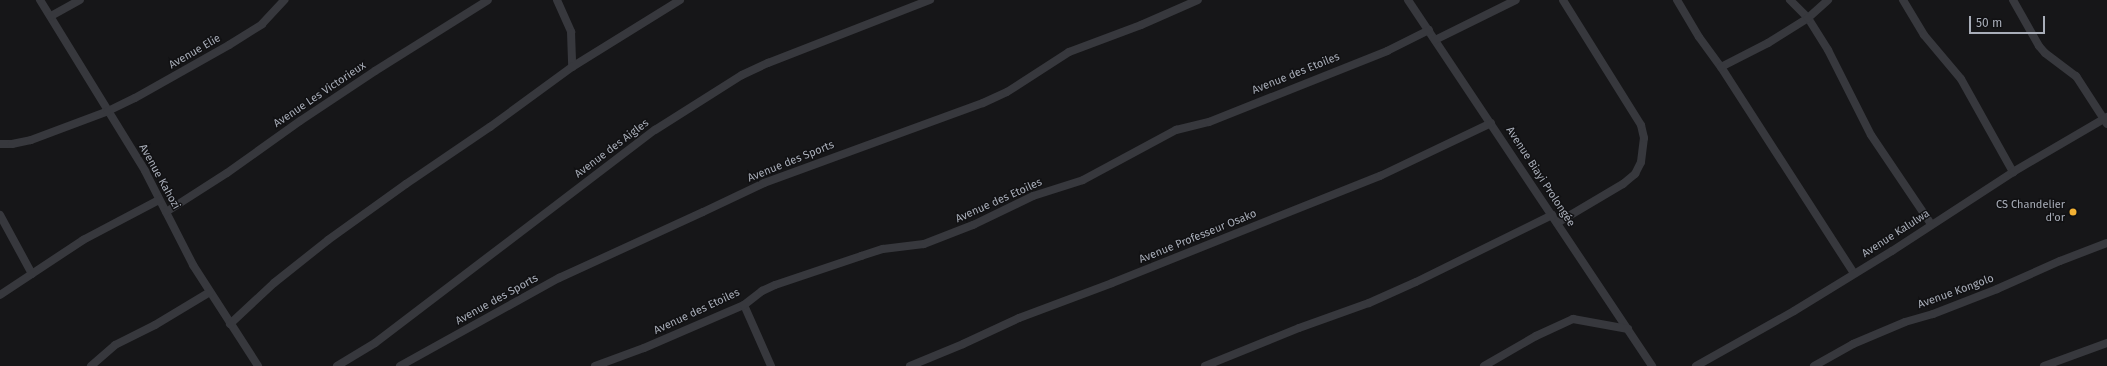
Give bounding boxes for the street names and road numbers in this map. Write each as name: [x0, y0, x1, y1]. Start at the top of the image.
street label: Avenue Elie: [167, 32, 223, 72]
street label: Avenue des Etoiles: [1250, 50, 1342, 98]
street label: Avenue Les Victorieux: [271, 59, 369, 131]
street label: Avenue des Aigles: [572, 117, 652, 181]
street label: Avenue Biayi Prolongée: [1503, 125, 1577, 229]
street label: Avenue des Sports: [746, 139, 836, 185]
street label: Avenue Kahozi: [136, 142, 182, 212]
street label: Avenue des Etoiles: [954, 176, 1044, 226]
street label: Avenue Professeur Osako: [1137, 207, 1259, 267]
street label: Avenue Kalulwa: [1860, 207, 1932, 261]
street label: Avenue des Sports: [453, 272, 541, 328]
street label: Avenue Kongolo: [1916, 272, 1996, 312]
street label: Avenue des Etoiles: [652, 286, 742, 338]

